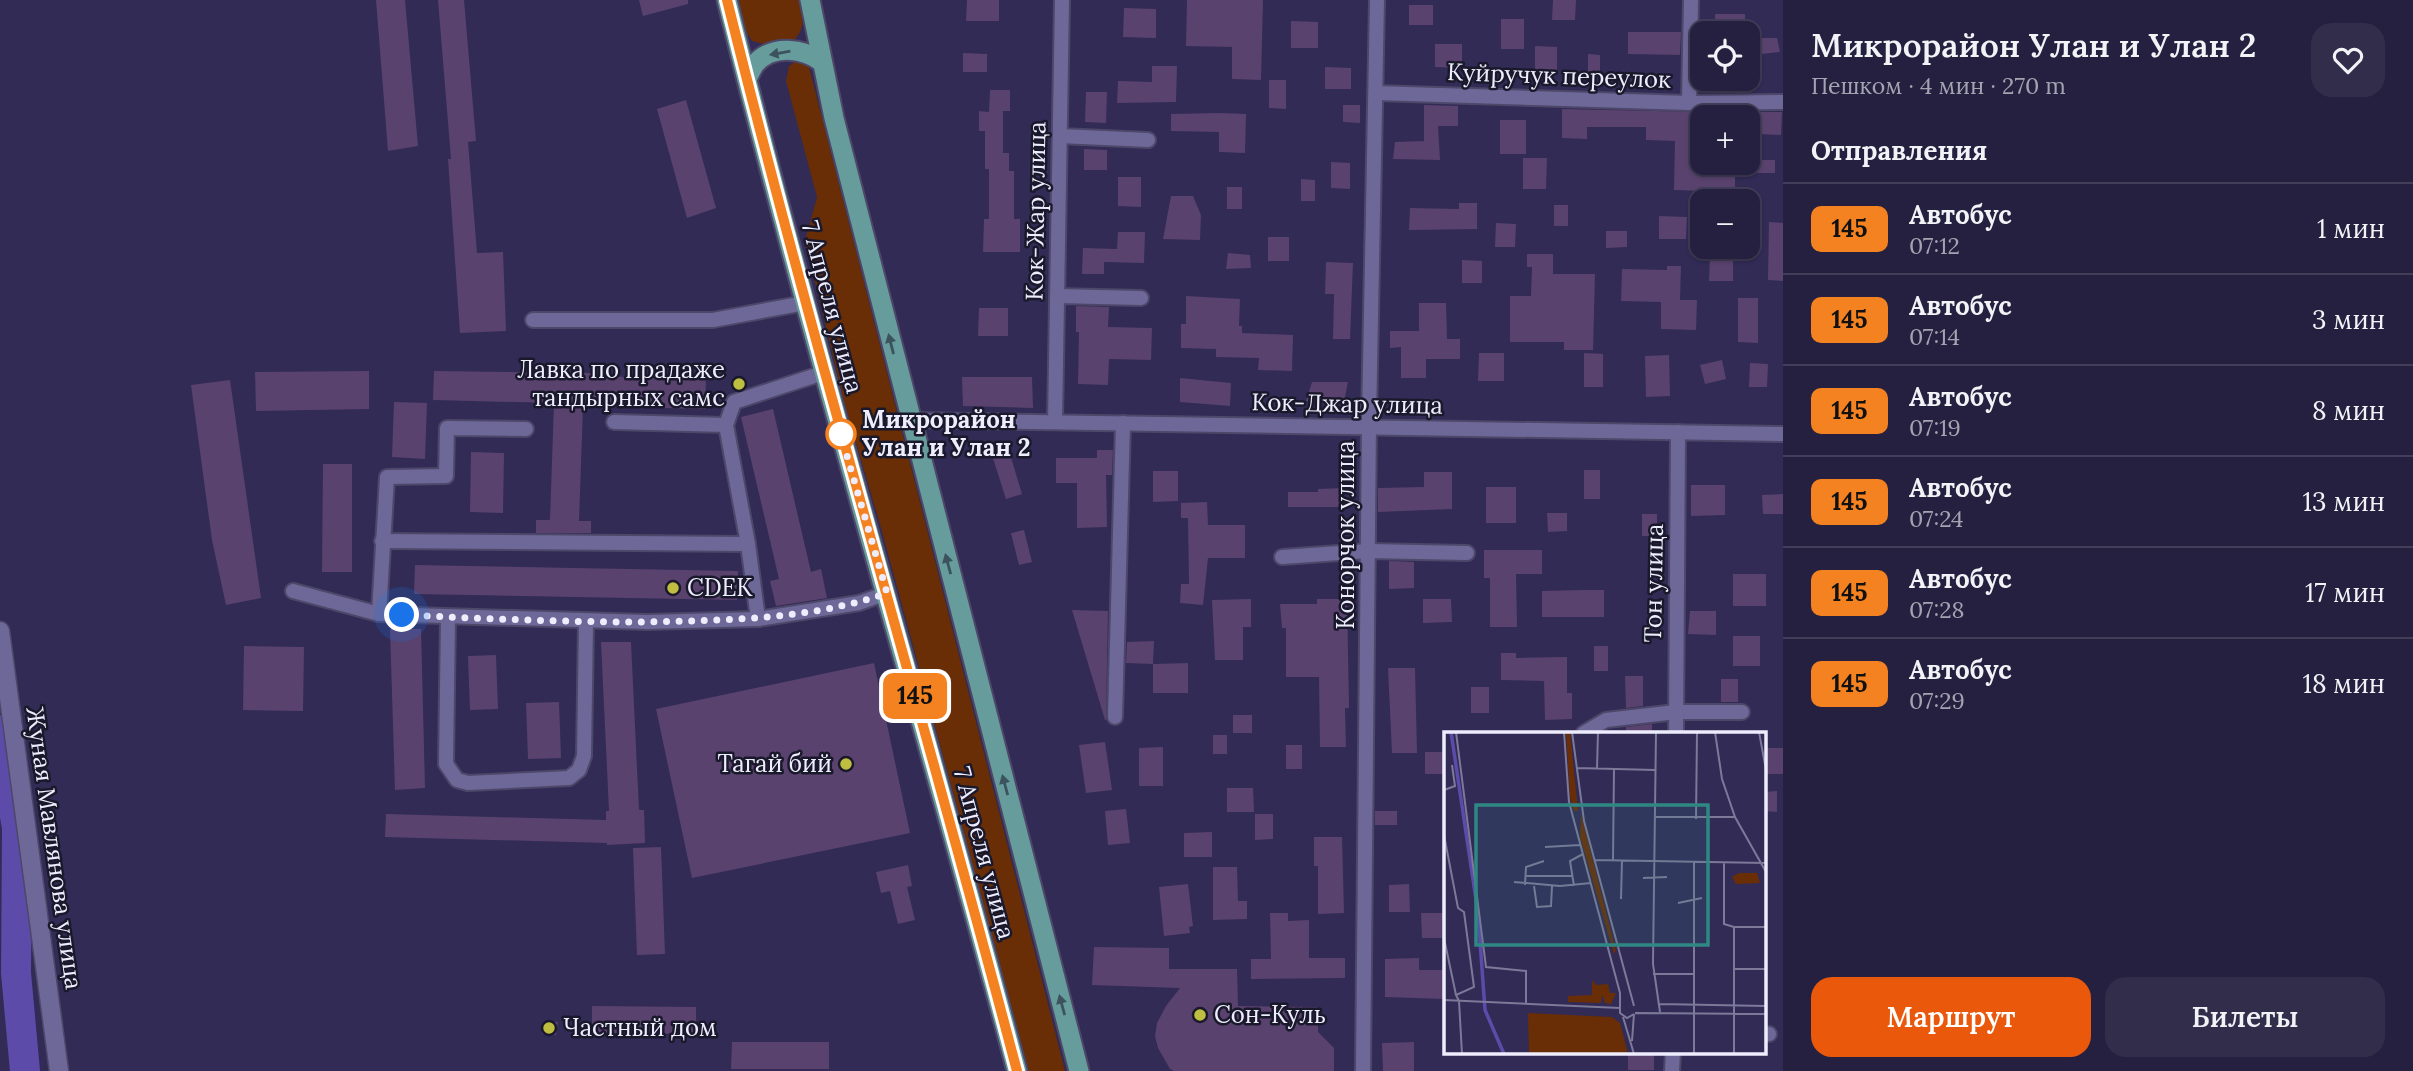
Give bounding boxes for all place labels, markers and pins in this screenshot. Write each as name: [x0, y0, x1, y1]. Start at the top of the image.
place label: Лавка по прадаже тандырных самс: [517, 354, 725, 413]
marker: Лавка по прадаже тандырных самс: [731, 376, 747, 392]
place label: Микрорайон Улан и Улан 2: [862, 404, 1030, 463]
marker: Микрорайон Улан и Улан 2: [826, 419, 856, 449]
place label: CDEK: [687, 572, 753, 603]
marker: CDEK: [665, 580, 681, 596]
place label: Тагай бий: [717, 748, 832, 779]
marker: Тагай бий: [838, 756, 854, 772]
place label: Сон-Куль: [1214, 999, 1326, 1030]
marker: Сон-Куль: [1192, 1007, 1208, 1023]
place label: Частный дом: [563, 1012, 717, 1043]
marker: Частный дом: [541, 1020, 557, 1036]

